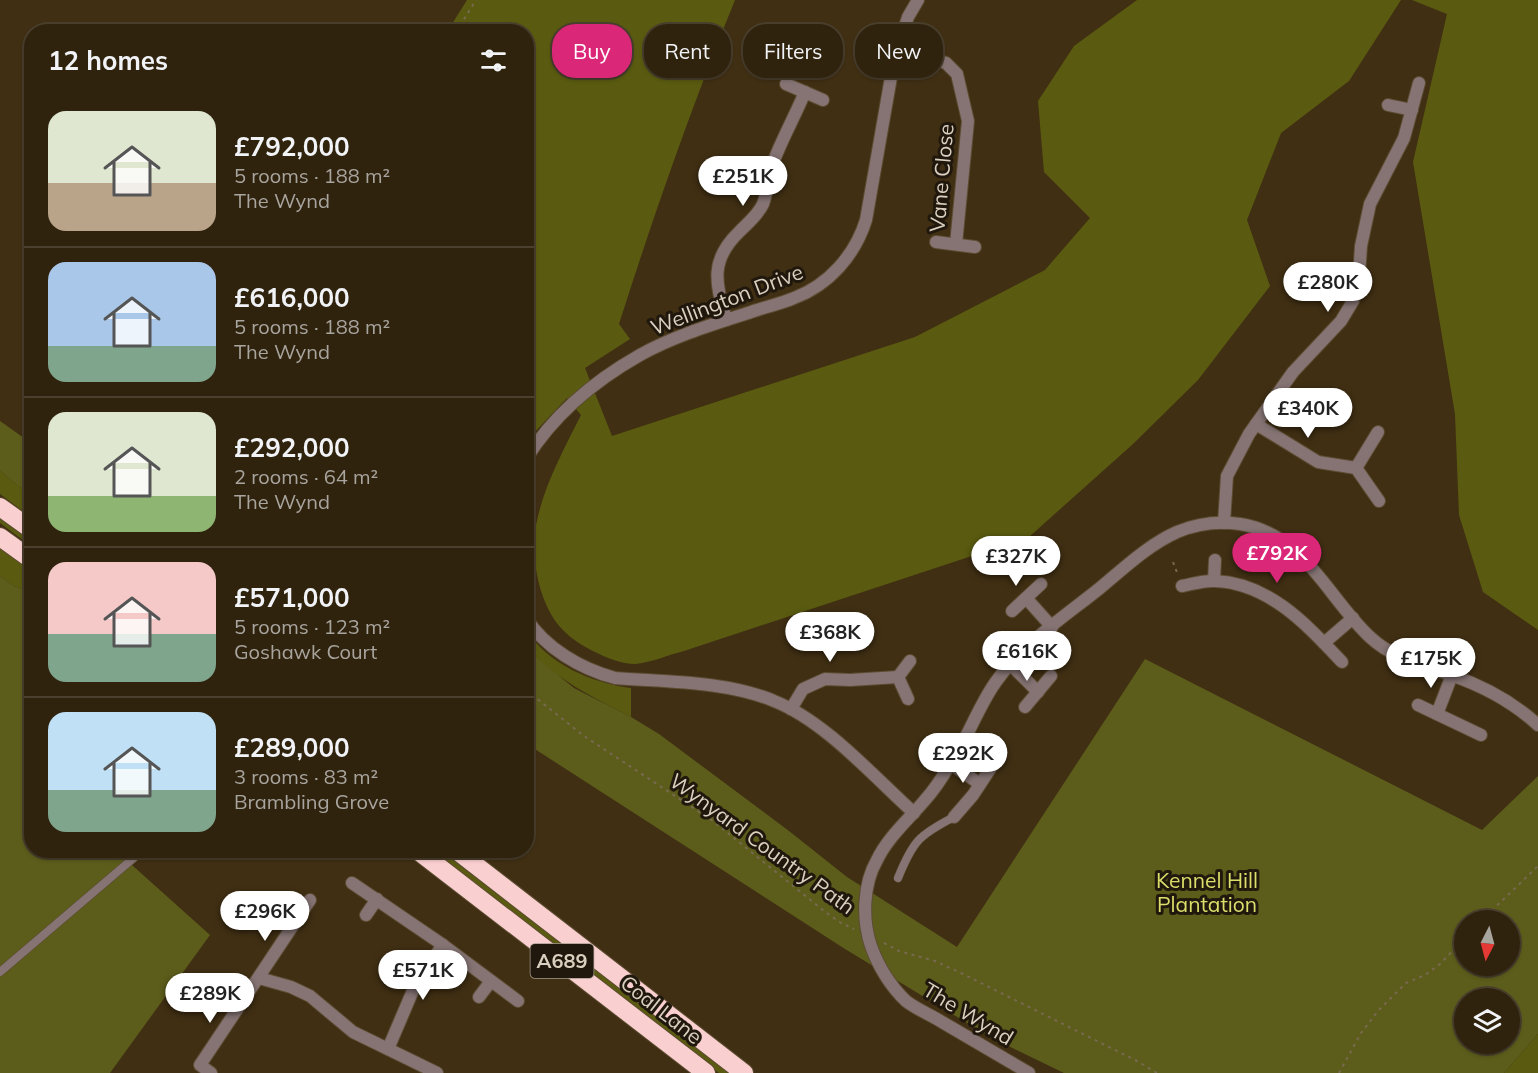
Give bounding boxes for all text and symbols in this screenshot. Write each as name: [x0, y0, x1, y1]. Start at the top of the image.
chip: Buy: [552, 24, 632, 78]
chip: Rent: [644, 24, 731, 78]
chip: Filters: [743, 24, 843, 78]
chip: New: [855, 24, 943, 78]
text: 12 homes: [48, 44, 168, 77]
icon: filters: [477, 44, 510, 77]
street label: Vane Close: [923, 123, 959, 233]
text: £792,000: [234, 130, 350, 163]
icon: home: [96, 135, 168, 207]
pin: £251K: [701, 156, 785, 207]
text: 5 rooms · 188 m²: [234, 163, 390, 188]
text: £251K: [712, 163, 774, 188]
text: The Wynd: [234, 188, 330, 213]
street label: Wellington Drive: [647, 258, 807, 340]
pin: £280K: [1286, 262, 1370, 313]
text: £280K: [1297, 269, 1359, 294]
text: £616,000: [234, 281, 350, 314]
icon: home: [96, 286, 168, 358]
text: 5 rooms · 188 m²: [234, 314, 390, 339]
text: The Wynd: [234, 339, 330, 364]
pin: £340K: [1266, 388, 1350, 439]
text: £340K: [1277, 395, 1339, 420]
text: £292,000: [234, 431, 350, 464]
icon: home: [96, 436, 168, 508]
text: 2 rooms · 64 m²: [234, 464, 378, 489]
text: The Wynd: [234, 489, 330, 514]
pin: £792K: [1235, 533, 1319, 584]
pin: £327K: [974, 536, 1058, 587]
text: £792K: [1246, 540, 1308, 565]
text: £327K: [985, 543, 1047, 568]
text: £571,000: [234, 581, 350, 614]
icon: home: [96, 586, 168, 658]
pin: £368K: [788, 612, 872, 663]
text: 5 rooms · 123 m²: [234, 614, 390, 639]
text: £368K: [799, 619, 861, 644]
pin: £616K: [985, 631, 1069, 682]
text: £616K: [996, 638, 1058, 663]
pin: £175K: [1389, 638, 1473, 689]
text: Goshawk Court: [234, 639, 377, 664]
text: £175K: [1400, 645, 1462, 670]
text: £289,000: [234, 731, 350, 764]
pin: £292K: [921, 733, 1005, 784]
icon: home: [96, 736, 168, 808]
text: £292K: [932, 740, 994, 765]
text: 3 rooms · 83 m²: [234, 764, 378, 789]
street label: Wynyard Country Path: [665, 767, 860, 919]
text: Brambling Grove: [234, 789, 389, 814]
park label: Kennel Hill Plantation: [1156, 867, 1258, 917]
pin: £296K: [223, 891, 307, 942]
text: £296K: [234, 898, 296, 923]
north arrow: [1454, 910, 1520, 976]
map controls: [1454, 910, 1520, 1054]
road number: A689: [530, 944, 594, 978]
pin: £571K: [381, 950, 465, 1001]
text: £571K: [392, 957, 454, 982]
street label: Coal Lane: [616, 969, 708, 1049]
pin: £289K: [168, 973, 252, 1024]
street label: The Wynd: [919, 976, 1018, 1050]
text: £289K: [179, 980, 241, 1005]
button: layers: [1454, 988, 1520, 1054]

